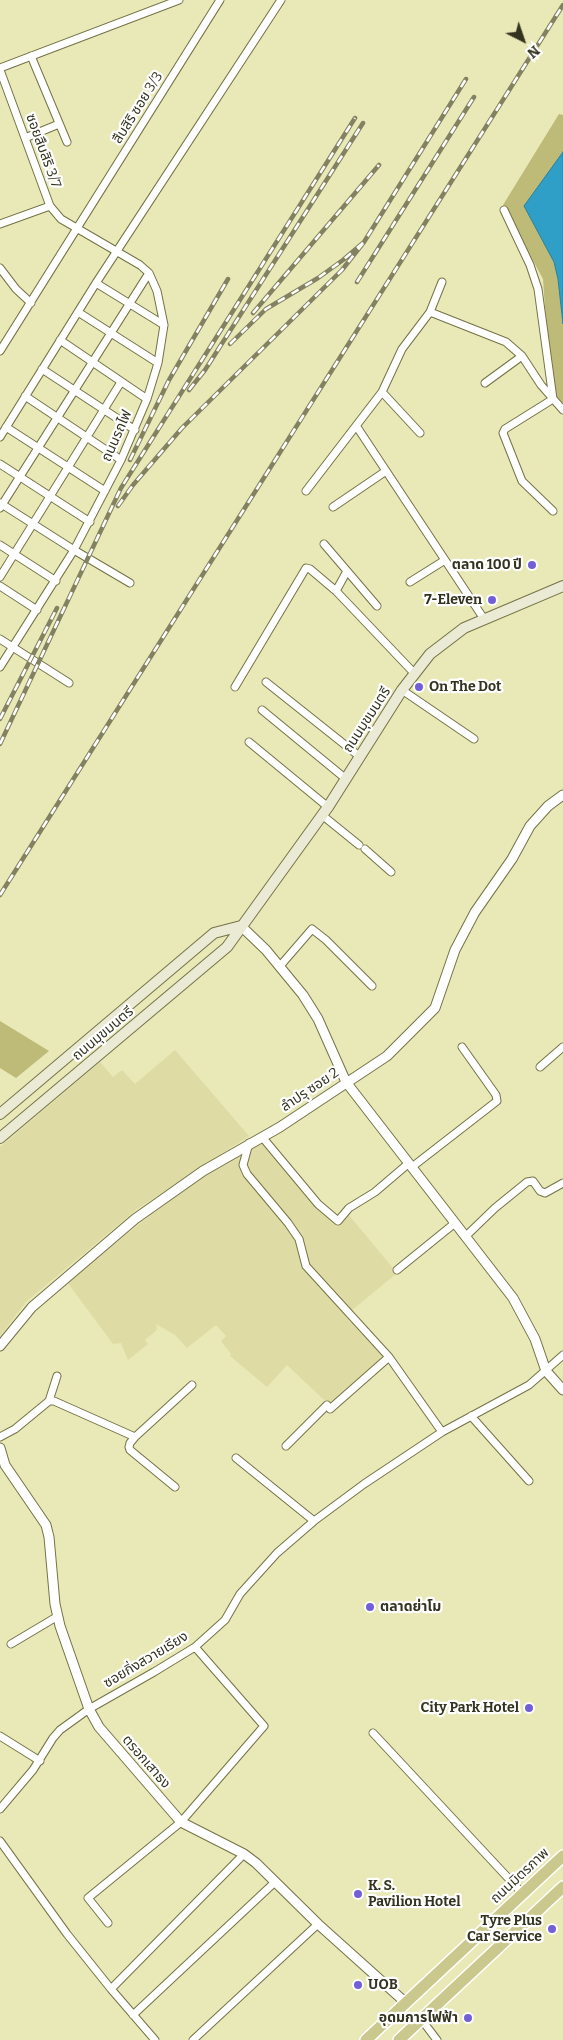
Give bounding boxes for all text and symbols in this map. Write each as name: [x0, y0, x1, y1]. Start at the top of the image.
north arrow: [498, 15, 548, 65]
text: N: [524, 42, 543, 62]
street label: สืบสิริ ซอย 3/3: [109, 69, 167, 147]
street label: ซอยสืบสิริ 3/7: [22, 112, 64, 190]
street label: ถนนรถไฟ: [98, 408, 136, 464]
place label: ตลาด 100 ปี: [452, 557, 522, 573]
marker: ตลาด 100 ปี: [526, 559, 538, 571]
place label: 7-Eleven: [424, 592, 482, 608]
marker: 7-Eleven: [486, 594, 498, 606]
place label: On The Dot: [429, 679, 502, 695]
marker: On The Dot: [413, 681, 425, 693]
street label: ถนนมุขมนตรี: [340, 684, 394, 756]
street label: ถนนมุขมนตรี: [69, 1004, 137, 1064]
street label: ลำปรุ ซอย 2: [278, 1064, 342, 1116]
place label: ตลาดย่าโม: [380, 1599, 441, 1615]
marker: ตลาดย่าโม: [364, 1601, 376, 1613]
street label: ซอยกิ่งสวายเรียง: [101, 1628, 191, 1692]
place label: City Park Hotel: [421, 1700, 519, 1716]
marker: City Park Hotel: [523, 1702, 535, 1714]
street label: ตรอกเสาธง: [118, 1732, 174, 1792]
street label: ถนนมิตรภาพ: [487, 1845, 553, 1907]
place label: K. S. Pavilion Hotel: [368, 1878, 460, 1910]
marker: K. S. Pavilion Hotel: [352, 1888, 364, 1900]
place label: Tyre Plus Car Service: [467, 1913, 542, 1945]
marker: Tyre Plus Car Service: [546, 1923, 558, 1935]
place label: UOB: [368, 1977, 398, 1993]
marker: UOB: [352, 1979, 364, 1991]
place label: อุดมการไฟฟ้า: [379, 2010, 458, 2026]
marker: อุดมการไฟฟ้า: [462, 2012, 474, 2024]

